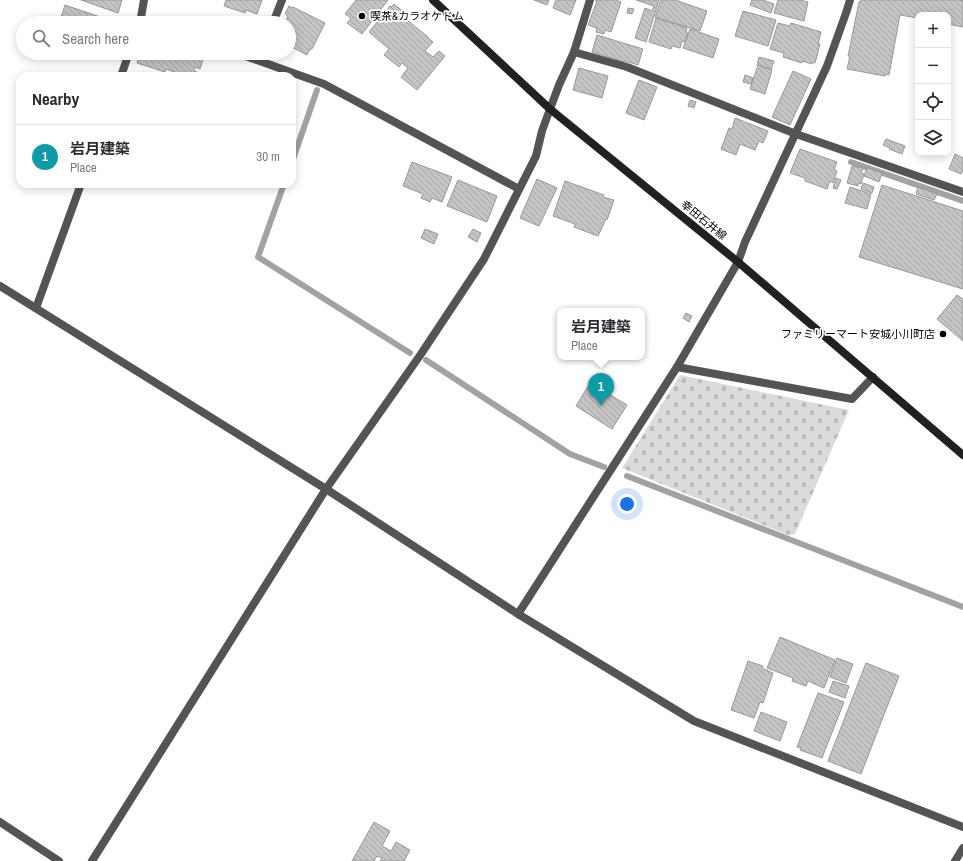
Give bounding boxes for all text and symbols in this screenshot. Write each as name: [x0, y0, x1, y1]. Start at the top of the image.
place label: 喫茶&カラオケドム: [370, 9, 464, 23]
marker: 喫茶&カラオケドム: [357, 11, 367, 21]
map controls: [915, 12, 951, 156]
button: +: [915, 12, 951, 48]
search box: [16, 16, 296, 60]
icon: search: [30, 27, 52, 49]
text: Search here: [62, 28, 129, 49]
button: −: [915, 48, 951, 84]
button: locate: [915, 84, 951, 120]
text: Nearby: [32, 87, 79, 110]
button: layers: [915, 120, 951, 156]
text: 岩月建築: [70, 138, 130, 159]
text: 1: [42, 148, 48, 165]
text: 30 m: [256, 148, 280, 165]
text: Place: [70, 159, 97, 176]
street label: 幸田石井線: [678, 197, 730, 243]
popup: [557, 308, 645, 360]
text: 岩月建築: [571, 316, 631, 337]
place label: ファミリーマート安城小川町店: [781, 327, 935, 341]
marker: ファミリーマート安城小川町店: [938, 329, 948, 339]
text: Place: [571, 337, 598, 354]
pin: 1: [588, 373, 614, 406]
your location: [617, 494, 637, 514]

